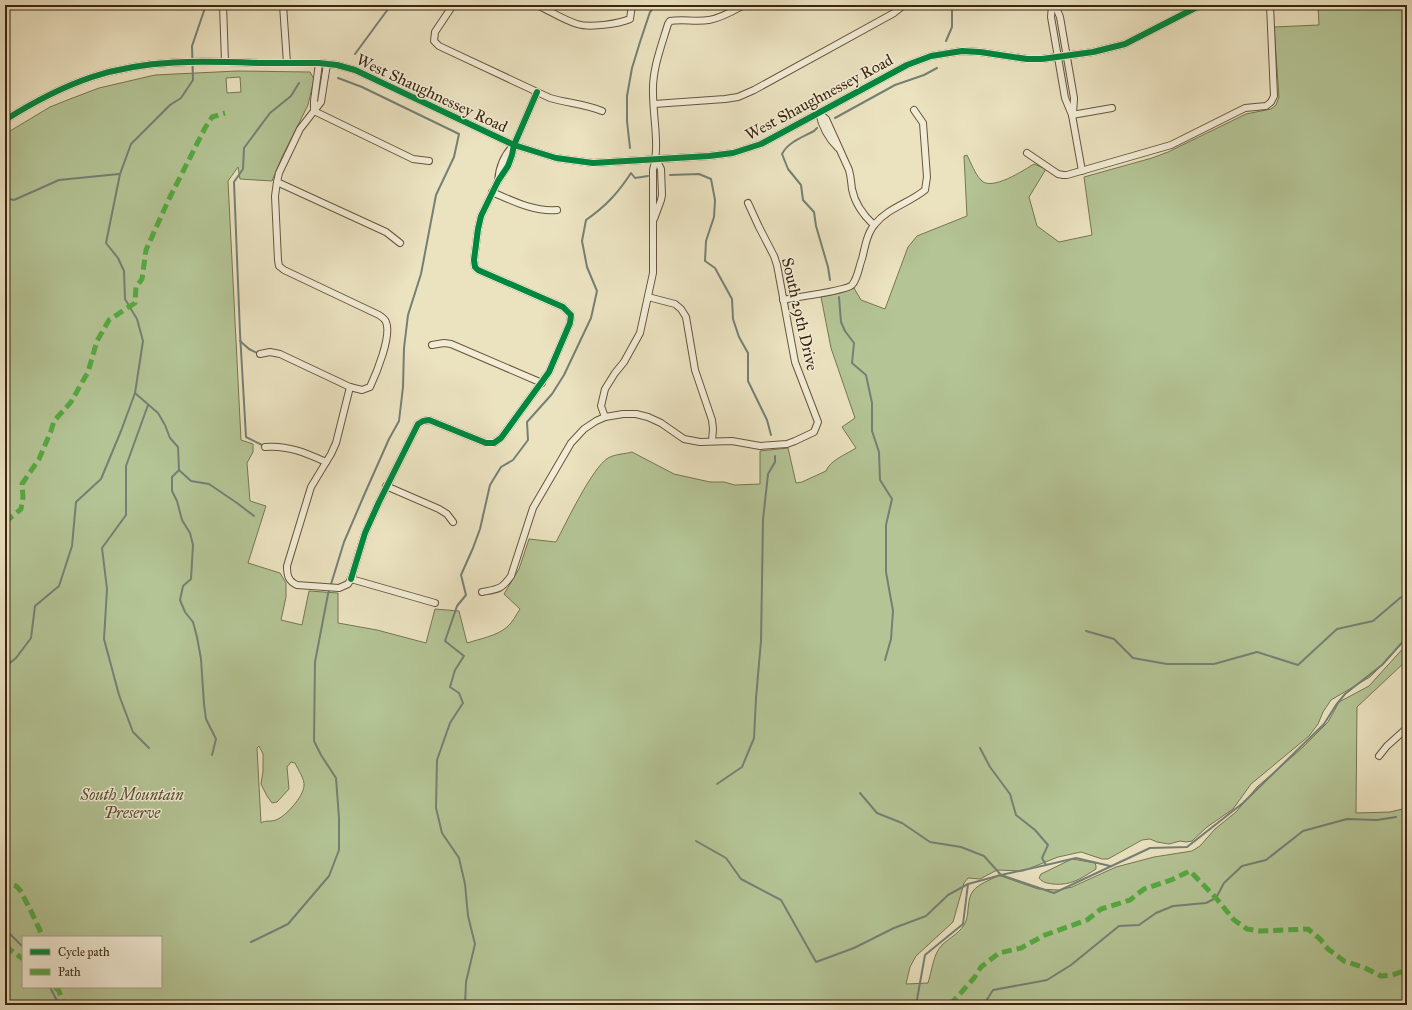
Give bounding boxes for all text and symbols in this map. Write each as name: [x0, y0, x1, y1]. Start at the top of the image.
street label: West Shaughnessey Road: [353, 50, 511, 137]
street label: West Shaughnessey Road: [742, 50, 897, 145]
street label: South 29th Drive: [778, 256, 822, 373]
park label: South Mountain Preserve: [79, 785, 184, 822]
legend: [22, 936, 162, 988]
text: Cycle path: [58, 945, 110, 959]
text: Path: [58, 965, 81, 979]

